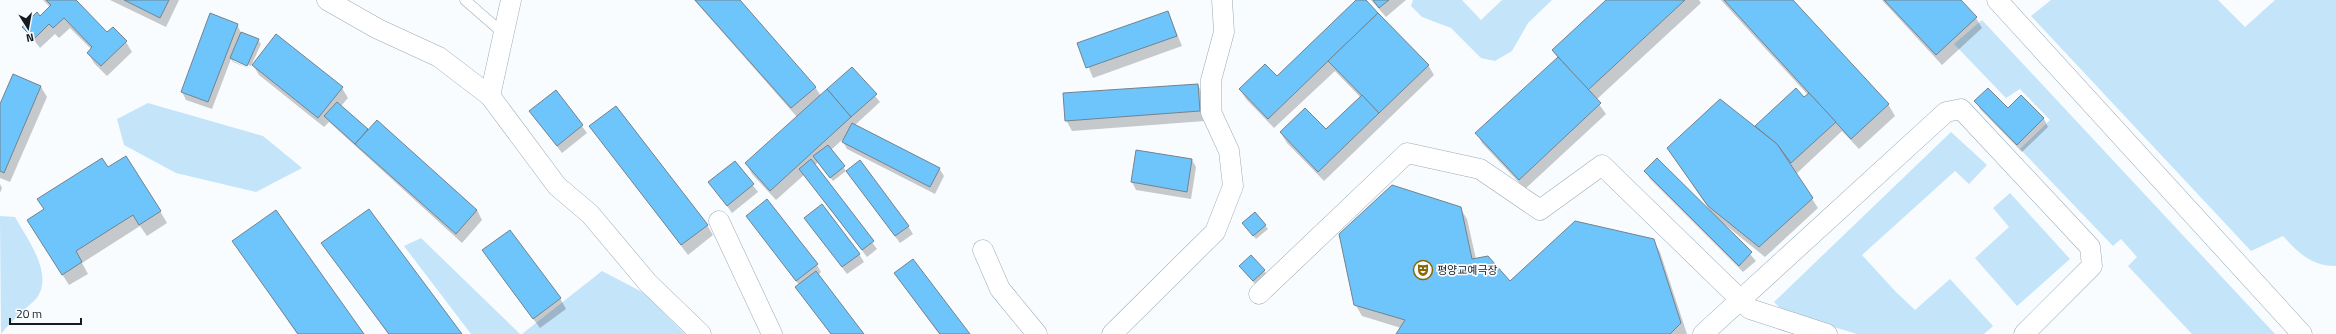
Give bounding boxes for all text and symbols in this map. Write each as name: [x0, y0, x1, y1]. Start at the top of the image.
north arrow: [8, 8, 48, 48]
text: N: [25, 29, 35, 46]
theatre icon: 평양교예극장: [1412, 259, 1434, 281]
place label: 평양교예극장: [1437, 262, 1498, 278]
scale bar: [10, 300, 81, 326]
text: 20 m: [16, 304, 42, 323]

